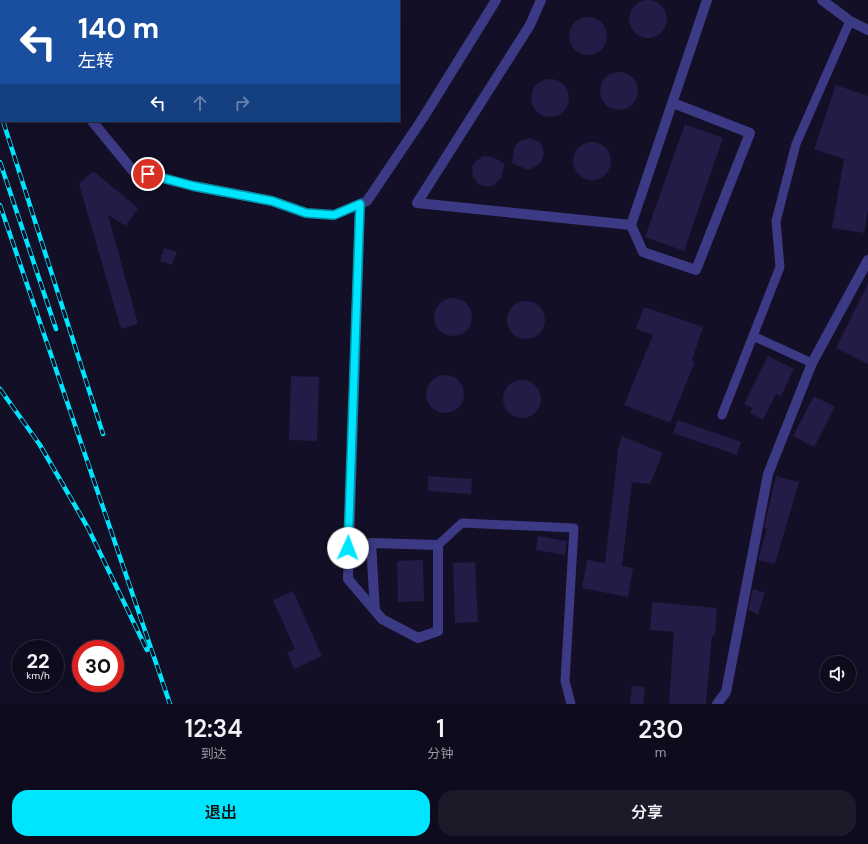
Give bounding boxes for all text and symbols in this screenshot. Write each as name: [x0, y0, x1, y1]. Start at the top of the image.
text: 140 m: [78, 10, 159, 47]
icon: left: [12, 16, 64, 68]
text: 左转: [78, 49, 114, 73]
icon: left: [147, 92, 169, 114]
icon: ahead: [189, 92, 211, 114]
icon: right: [231, 92, 253, 114]
pin: [131, 157, 165, 191]
icon: arrive: [137, 163, 159, 185]
position arrow: [327, 527, 369, 569]
speed limit sign: 30: [72, 640, 124, 692]
text: 22: [26, 648, 50, 674]
map controls: [820, 656, 856, 692]
button: sound: [820, 656, 856, 692]
text: km/h: [26, 669, 50, 682]
text: 12:34: [185, 713, 242, 744]
text: 1: [436, 713, 445, 744]
text: 230: [638, 714, 683, 745]
text: m: [655, 744, 666, 761]
text: 到达: [201, 745, 227, 762]
text: 分钟: [427, 745, 453, 762]
button: 退出: [12, 790, 430, 836]
button: 分享: [438, 790, 856, 836]

